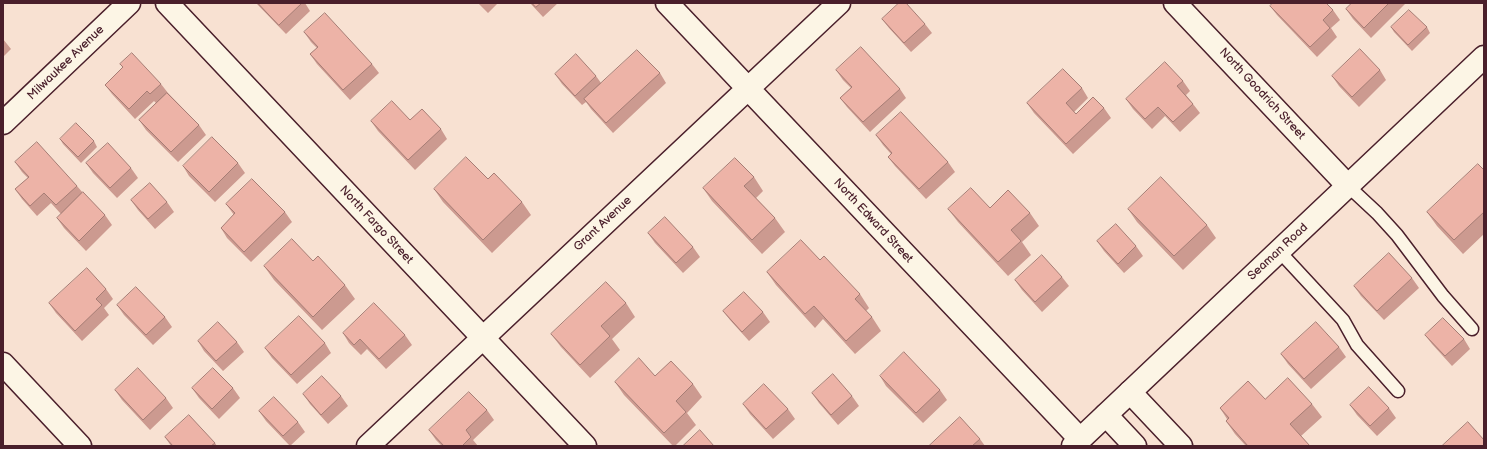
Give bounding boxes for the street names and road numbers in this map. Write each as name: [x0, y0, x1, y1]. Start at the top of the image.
street label: Milwaukee Avenue: [25, 23, 107, 103]
street label: North Goodrich Street: [1216, 45, 1308, 143]
street label: North Edward Street: [830, 176, 916, 266]
street label: North Fargo Street: [336, 183, 416, 267]
street label: Grant Avenue: [571, 194, 635, 254]
street label: Seaman Road: [1245, 221, 1311, 283]

